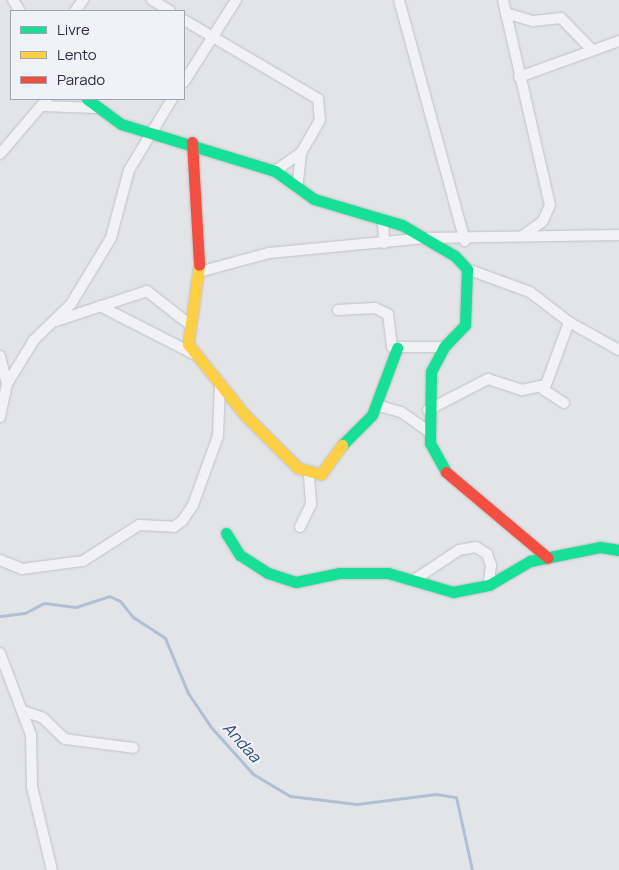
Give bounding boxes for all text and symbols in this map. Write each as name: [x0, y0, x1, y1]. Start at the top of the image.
legend: [10, 10, 185, 100]
text: Livre: [57, 19, 90, 40]
text: Lento: [57, 44, 97, 65]
text: Parado: [57, 69, 105, 90]
water label: Andaa: [219, 718, 265, 766]

